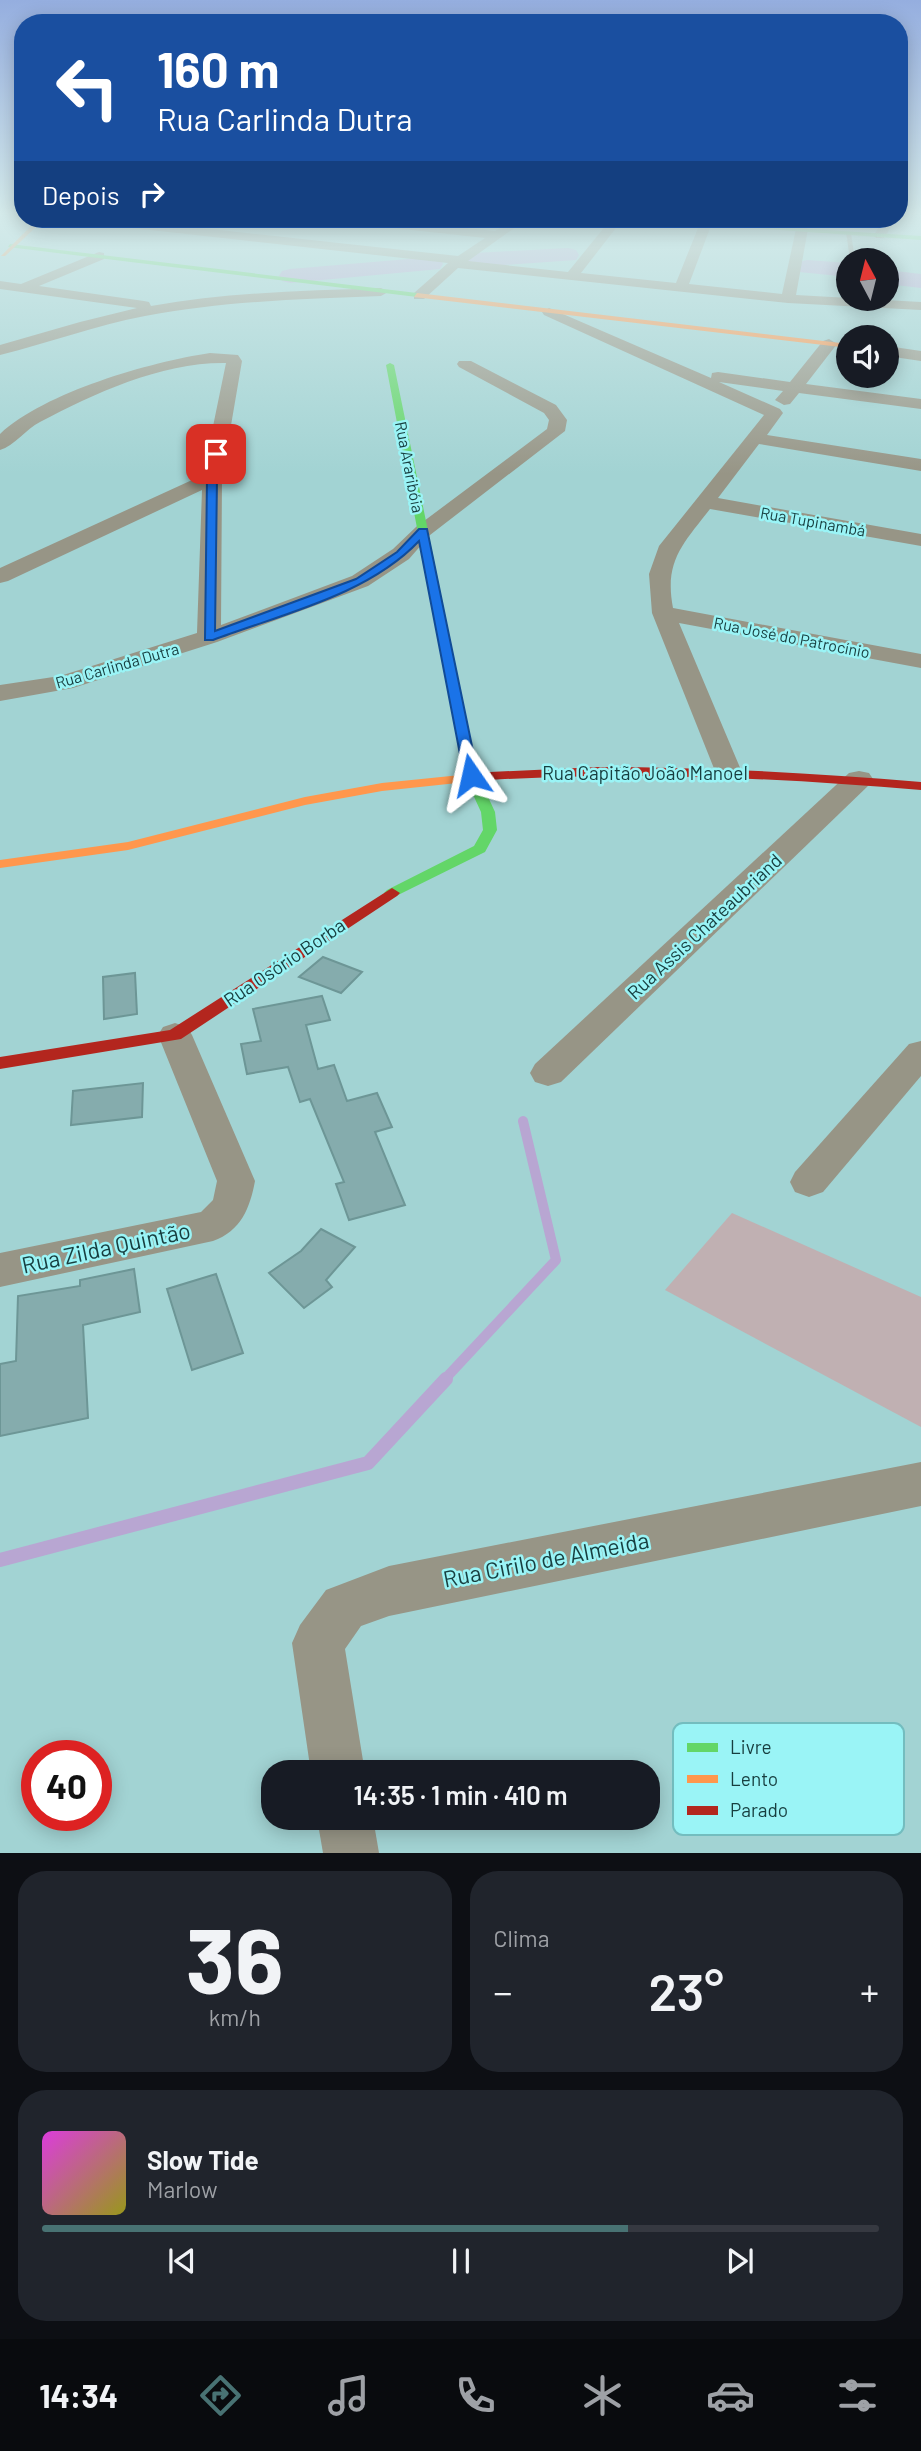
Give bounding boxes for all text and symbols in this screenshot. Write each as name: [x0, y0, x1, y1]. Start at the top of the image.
text: 160 m: [157, 39, 279, 98]
icon: left: [42, 42, 133, 133]
text: Rua Carlinda Dutra: [157, 99, 413, 137]
icon: right: [133, 175, 171, 213]
text: Depois: [42, 179, 119, 210]
north arrow: [836, 248, 900, 312]
map controls: [836, 248, 899, 388]
button: sound: [836, 325, 899, 388]
street label: Rua Araribóia: [392, 420, 428, 514]
pin: [186, 424, 246, 484]
icon: arrive: [197, 435, 235, 473]
street label: Rua Tupinambá: [759, 502, 867, 540]
street label: Rua José do Patrocínio: [712, 613, 872, 661]
street label: Rua Carlinda Dutra: [53, 638, 181, 692]
position arrow: [434, 738, 508, 812]
street label: Rua Capitão João Manoel: [542, 761, 748, 784]
street label: Rua Assis Chateaubriand: [622, 848, 786, 1004]
street label: Rua Osório Borba: [219, 913, 349, 1011]
street label: Rua Zilda Quintão: [19, 1215, 193, 1279]
street label: Rua Cirilo de Almeida: [441, 1525, 651, 1593]
legend: [673, 1723, 904, 1835]
text: Livre: [730, 1735, 772, 1758]
speed limit sign: 40: [21, 1740, 112, 1831]
text: Lento: [730, 1767, 778, 1790]
text: 14:35 · 1 min · 410 m: [354, 1779, 567, 1810]
text: Parado: [730, 1798, 788, 1821]
text: 36: [186, 1903, 284, 2012]
text: Clima: [494, 1924, 549, 1952]
text: 23°: [649, 1959, 724, 2021]
text: −: [494, 1968, 513, 2014]
text: +: [860, 1968, 879, 2014]
text: km/h: [209, 2003, 261, 2031]
text: Slow Tide: [147, 2144, 259, 2175]
text: Marlow: [147, 2175, 218, 2203]
icon: previous: [163, 2242, 201, 2280]
icon: pause: [442, 2242, 480, 2280]
icon: next: [721, 2242, 759, 2280]
icon: directions: [196, 2371, 245, 2420]
icon: music: [324, 2371, 373, 2420]
icon: phone: [451, 2371, 500, 2420]
icon: climate: [578, 2371, 627, 2420]
icon: car: [706, 2371, 755, 2420]
icon: filters: [833, 2371, 882, 2420]
text: 14:34: [39, 2376, 118, 2414]

